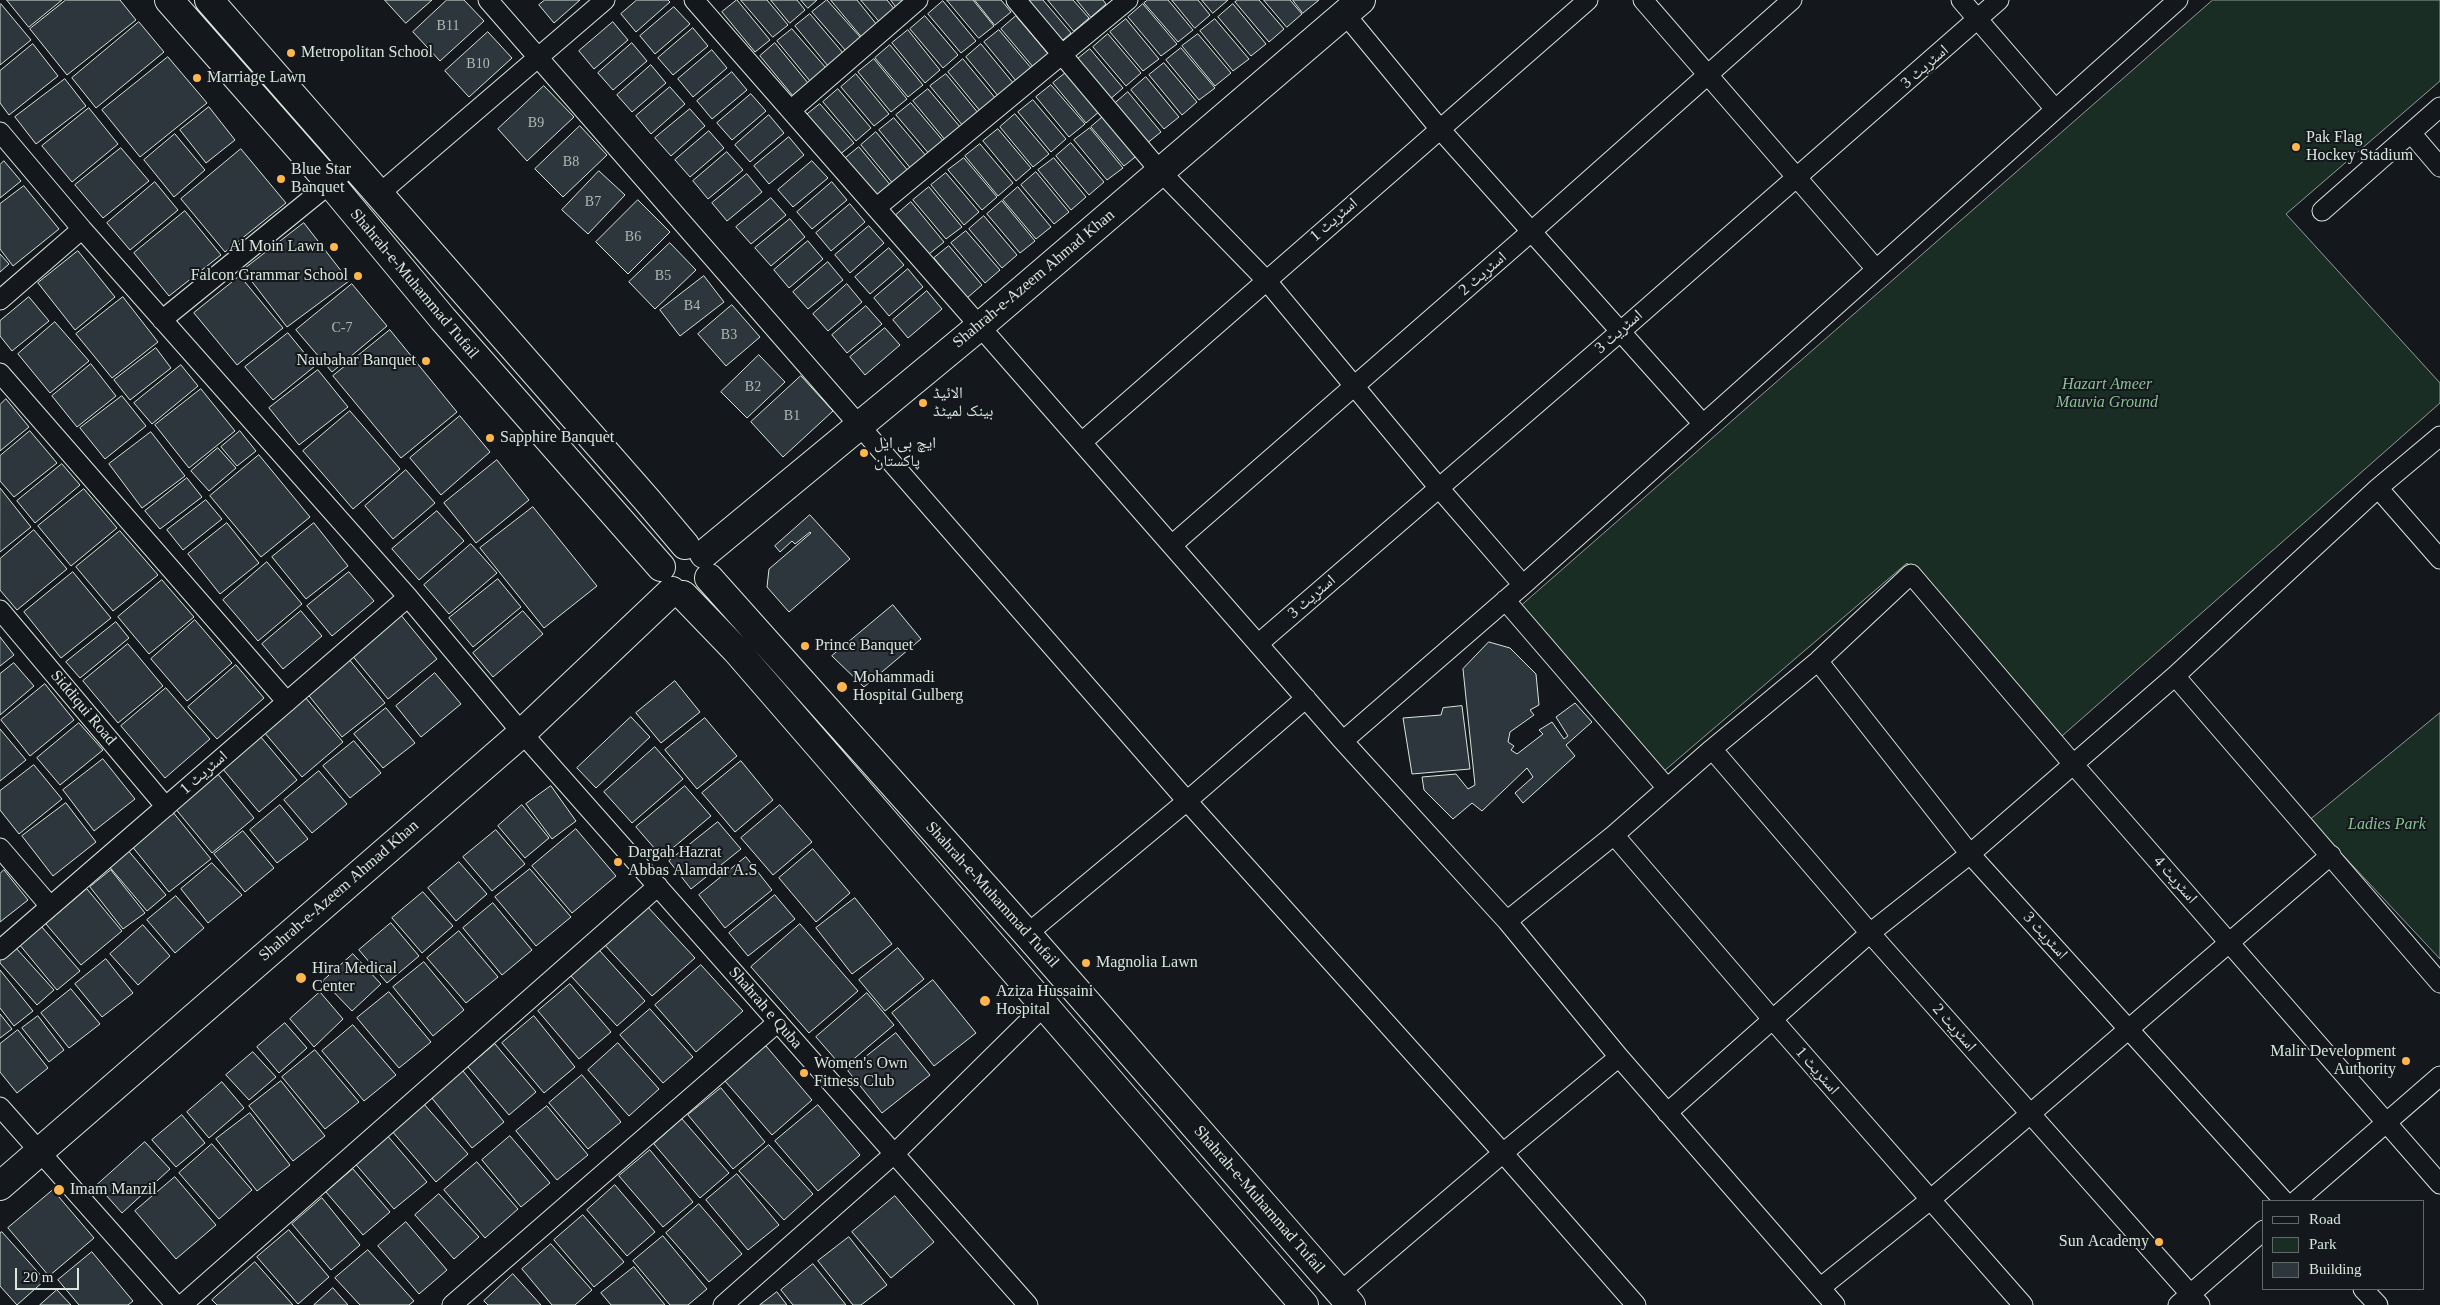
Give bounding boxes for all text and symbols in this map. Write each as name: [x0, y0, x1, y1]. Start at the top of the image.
house number: B11: [437, 18, 459, 34]
street label: اسٹریٹ 3: [1897, 41, 1953, 93]
place label: Metropolitan School: [301, 43, 433, 63]
marker: Metropolitan School: [285, 47, 297, 59]
house number: B10: [466, 56, 490, 72]
place label: Marriage Lawn: [207, 68, 306, 88]
marker: Marriage Lawn: [191, 72, 203, 84]
house number: B9: [528, 115, 544, 131]
place label: Pak Flag Hockey Stadium: [2306, 128, 2413, 166]
marker: Pak Flag Hockey Stadium: [2290, 141, 2302, 153]
house number: B8: [563, 154, 579, 170]
place label: Blue Star Banquet: [291, 160, 351, 198]
marker: Blue Star Banquet: [275, 173, 287, 185]
house number: B7: [585, 194, 601, 210]
street label: اسٹریٹ 1: [1306, 194, 1362, 246]
street label: Shahrah-e-Muhammad Tufail: [346, 205, 482, 363]
street label: Shahrah-e-Azeem Ahmad Khan: [949, 206, 1119, 352]
house number: B6: [625, 229, 641, 245]
place label: Al Moin Lawn: [229, 237, 324, 257]
marker: Al Moin Lawn: [328, 241, 340, 253]
street label: اسٹریٹ 2: [1455, 248, 1511, 300]
place label: Falcon Grammar School: [191, 266, 348, 286]
house number: B5: [655, 268, 671, 284]
marker: Falcon Grammar School: [352, 270, 364, 282]
house number: B4: [684, 298, 700, 314]
street label: اسٹریٹ 3: [1591, 306, 1647, 358]
house number: C-7: [332, 320, 352, 336]
house number: B3: [721, 327, 737, 343]
place label: Naubahar Banquet: [296, 351, 416, 371]
marker: Naubahar Banquet: [420, 355, 432, 367]
park label: Hazart Ameer Mauvia Ground: [2056, 375, 2158, 413]
house number: B2: [745, 379, 761, 395]
place label: الائیڈ بینک لمیٹڈ: [933, 384, 993, 422]
marker: الائیڈ بینک لمیٹڈ: [917, 397, 929, 409]
house number: B1: [784, 408, 800, 424]
place label: Sapphire Banquet: [500, 428, 614, 448]
marker: Sapphire Banquet: [484, 432, 496, 444]
place label: ایچ بی ایل پاکستان: [874, 434, 936, 472]
marker: ایچ بی ایل پاکستان: [858, 447, 870, 459]
street label: اسٹریٹ 3: [1284, 571, 1340, 623]
place label: Prince Banquet: [815, 636, 913, 656]
marker: Prince Banquet: [799, 640, 811, 652]
street label: Siddiqui Road: [46, 667, 120, 749]
place label: Mohammadi Hospital Gulberg: [853, 668, 963, 706]
marker: Mohammadi Hospital Gulberg: [835, 680, 849, 694]
street label: اسٹریٹ 1: [176, 747, 232, 799]
park label: Ladies Park: [2348, 815, 2426, 835]
street label: Shahrah-e-Azeem Ahmad Khan: [255, 816, 423, 966]
street label: Shahrah-e-Muhammad Tufail: [921, 818, 1063, 972]
place label: Dargah Hazrat Abbas Alamdar A.S: [628, 843, 757, 881]
street label: اسٹریٹ 4: [2149, 852, 2201, 908]
marker: Dargah Hazrat Abbas Alamdar A.S: [612, 856, 624, 868]
street label: اسٹریٹ 3: [2019, 908, 2071, 964]
place label: Magnolia Lawn: [1096, 953, 1198, 973]
marker: Magnolia Lawn: [1080, 957, 1092, 969]
place label: Hira Medical Center: [312, 959, 397, 997]
street label: Shahrah e Quba: [724, 963, 806, 1053]
marker: Hira Medical Center: [294, 971, 308, 985]
place label: Aziza Hussaini Hospital: [996, 982, 1093, 1020]
marker: Aziza Hussaini Hospital: [978, 994, 992, 1008]
street label: اسٹریٹ 2: [1928, 1000, 1980, 1056]
place label: Malir Development Authority: [2270, 1042, 2396, 1080]
street label: اسٹریٹ 1: [1791, 1043, 1843, 1099]
place label: Women's Own Fitness Club: [814, 1054, 908, 1092]
marker: Malir Development Authority: [2400, 1055, 2412, 1067]
marker: Women's Own Fitness Club: [798, 1067, 810, 1079]
street label: Shahrah-e-Muhammad Tufail: [1189, 1122, 1329, 1278]
place label: Imam Manzil: [70, 1180, 157, 1200]
marker: Imam Manzil: [52, 1183, 66, 1197]
legend: [2262, 1200, 2425, 1290]
text: Road: [2309, 1211, 2341, 1227]
place label: Sun Academy: [2059, 1232, 2149, 1252]
marker: Sun Academy: [2153, 1236, 2165, 1248]
text: Park: [2309, 1236, 2337, 1252]
scale bar: [18, 1258, 81, 1290]
text: Building: [2309, 1261, 2362, 1277]
text: 20 m: [23, 1269, 53, 1285]

